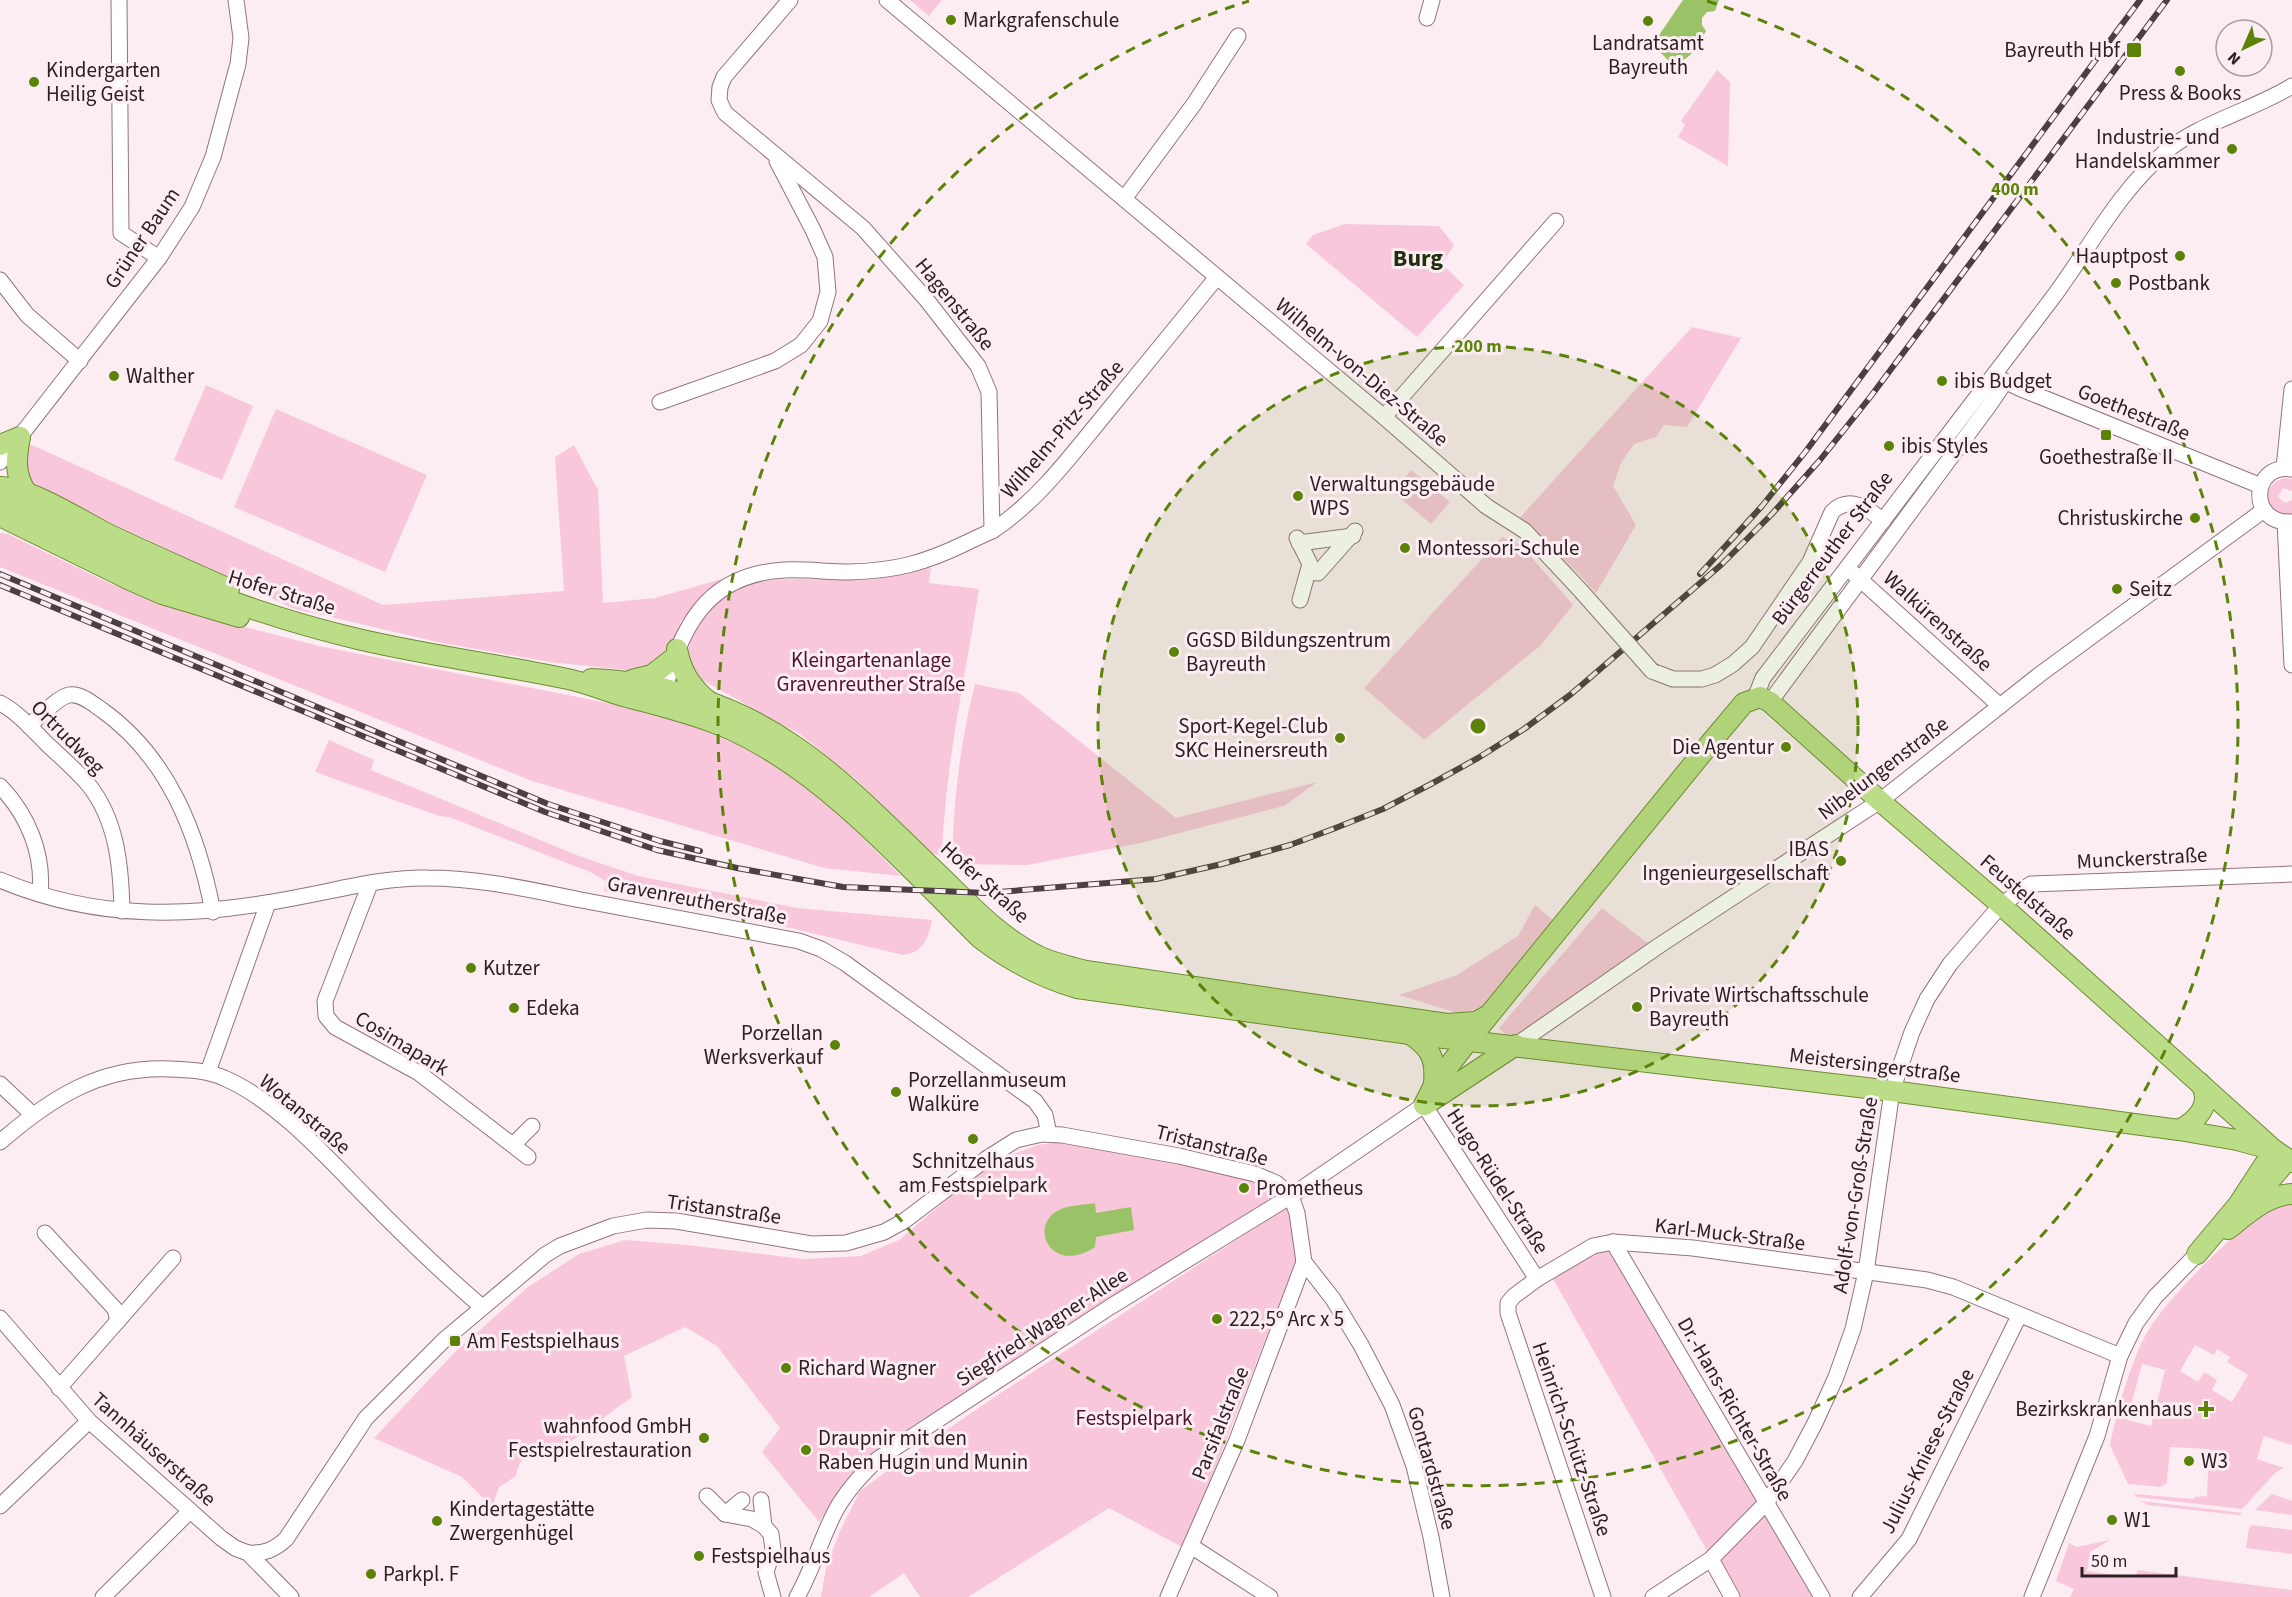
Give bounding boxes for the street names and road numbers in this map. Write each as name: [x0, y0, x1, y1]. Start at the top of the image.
street label: Grüner Baum: [97, 181, 187, 295]
street label: Hagenstraße: [908, 251, 1002, 357]
street label: Wilhelm-von-Diez-Straße: [1269, 290, 1455, 454]
street label: Wilhelm-Pitz-Straße: [993, 353, 1131, 505]
street label: Goethestraße: [2073, 376, 2195, 448]
street label: Bürgerreuther Straße: [1764, 465, 1900, 631]
street label: Hofer Straße: [225, 561, 339, 623]
street label: Walkürenstraße: [1877, 564, 1999, 678]
street label: Ortrudweg: [24, 693, 112, 781]
street label: Nibelungenstraße: [1811, 709, 1955, 827]
street label: Hofer Straße: [934, 834, 1036, 930]
street label: Munckerstraße: [2076, 840, 2208, 876]
street label: Feustelstraße: [1974, 847, 2082, 947]
street label: Gravenreutherstraße: [605, 868, 789, 932]
street label: Cosimapark: [349, 1003, 455, 1083]
street label: Meistersingerstraße: [1788, 1040, 1962, 1090]
street label: Wotanstraße: [253, 1067, 357, 1161]
street label: Adolf-von-Groß-Straße: [1825, 1095, 1885, 1295]
street label: Hugo-Rüdel-Straße: [1440, 1102, 1556, 1260]
street label: Tristanstraße: [1152, 1117, 1272, 1173]
street label: Tristanstraße: [665, 1186, 783, 1232]
street label: Karl-Muck-Straße: [1653, 1210, 1807, 1258]
street label: Siegfried-Wagner-Allee: [950, 1260, 1134, 1394]
street label: Dr.-Hans-Richter-Straße: [1670, 1311, 1800, 1507]
street label: Heinrich-Schütz-Straße: [1525, 1338, 1619, 1540]
street label: Parsifalstraße: [1184, 1362, 1256, 1484]
street label: Julius-Kniese-Straße: [1872, 1363, 1982, 1539]
street label: Tannhäuserstraße: [85, 1385, 223, 1513]
street label: Gontardstraße: [1400, 1403, 1464, 1533]

